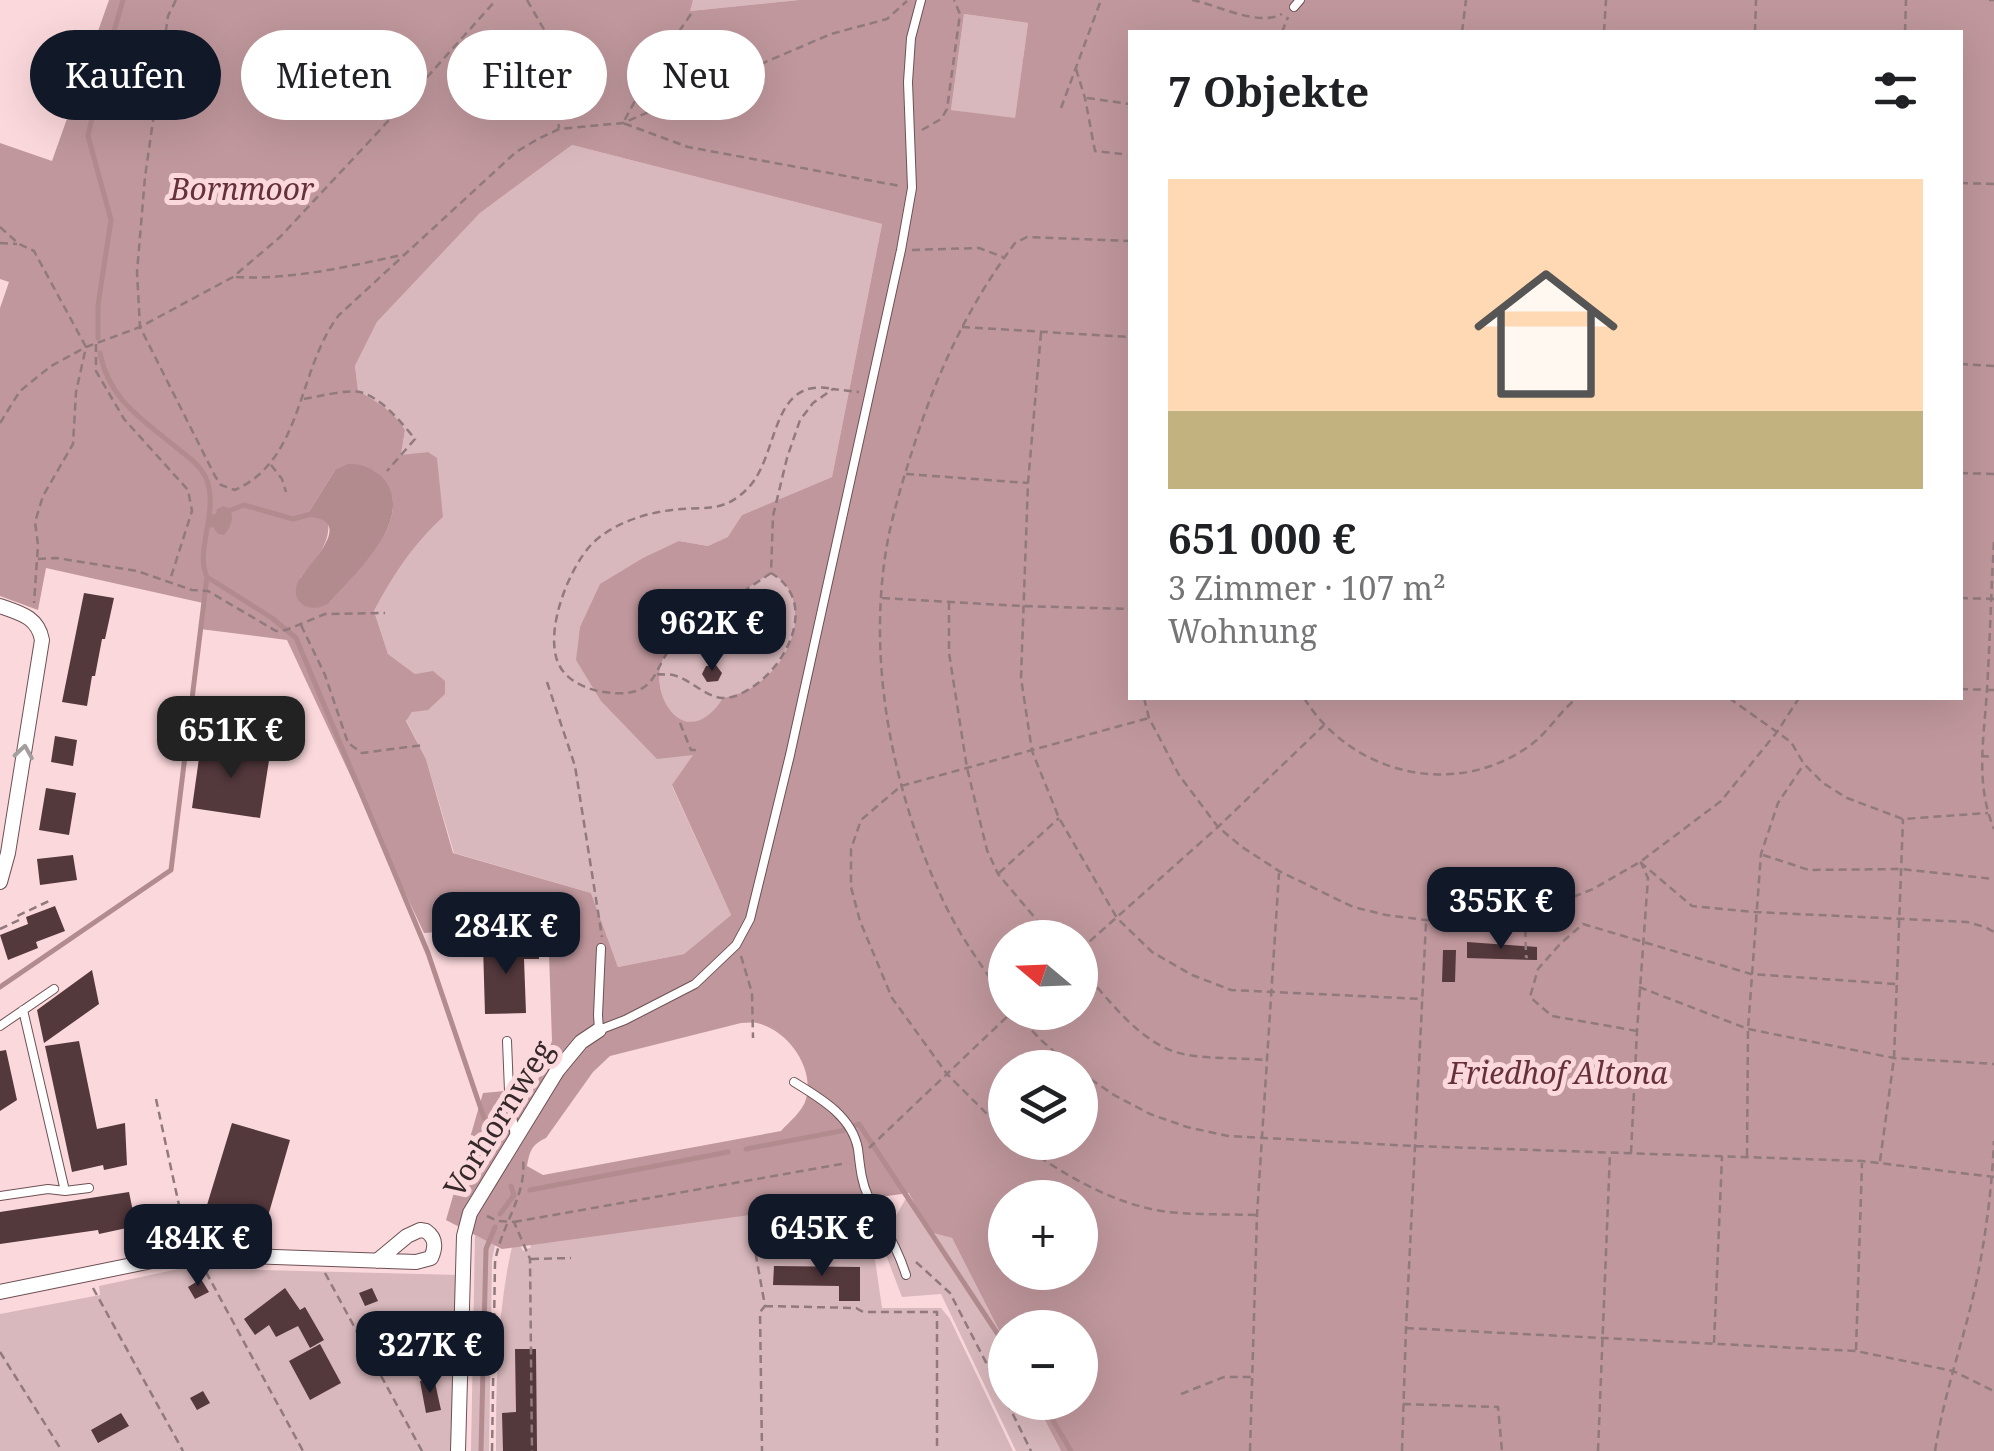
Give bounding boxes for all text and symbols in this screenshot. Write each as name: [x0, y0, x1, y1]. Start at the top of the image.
chip: Kaufen: [30, 30, 221, 120]
chip: Mieten: [241, 30, 427, 120]
chip: Filter: [447, 30, 607, 120]
chip: Neu: [627, 30, 765, 120]
text: 7 Objekte: [1168, 62, 1369, 119]
icon: filters: [1868, 63, 1923, 118]
park label: Bornmoor: [169, 168, 315, 209]
icon: home: [1456, 244, 1636, 424]
text: 651 000 €: [1168, 509, 1356, 566]
text: 3 Zimmer · 107 m²: [1168, 566, 1446, 609]
pin: 962K €: [631, 589, 793, 674]
text: 962K €: [660, 600, 764, 643]
text: Wohnung: [1168, 609, 1317, 652]
pin: 651K €: [150, 696, 312, 781]
text: 651K €: [179, 707, 283, 750]
one-way arrow: [13, 744, 34, 760]
pin: 355K €: [1420, 867, 1582, 952]
text: 355K €: [1449, 878, 1553, 921]
pin: 284K €: [425, 892, 587, 977]
text: 284K €: [454, 903, 558, 946]
north arrow: [988, 920, 1098, 1030]
map controls: [988, 920, 1098, 1420]
street label: Vorhornweg: [433, 1032, 562, 1204]
button: layers: [988, 1050, 1098, 1160]
park label: Friedhof Altona: [1447, 1052, 1668, 1093]
button: +: [988, 1180, 1098, 1290]
pin: 645K €: [741, 1194, 903, 1279]
pin: 484K €: [117, 1204, 279, 1289]
text: 645K €: [770, 1205, 874, 1248]
text: 484K €: [146, 1215, 250, 1258]
button: −: [988, 1310, 1098, 1420]
pin: 327K €: [349, 1311, 511, 1396]
text: 327K €: [378, 1322, 482, 1365]

